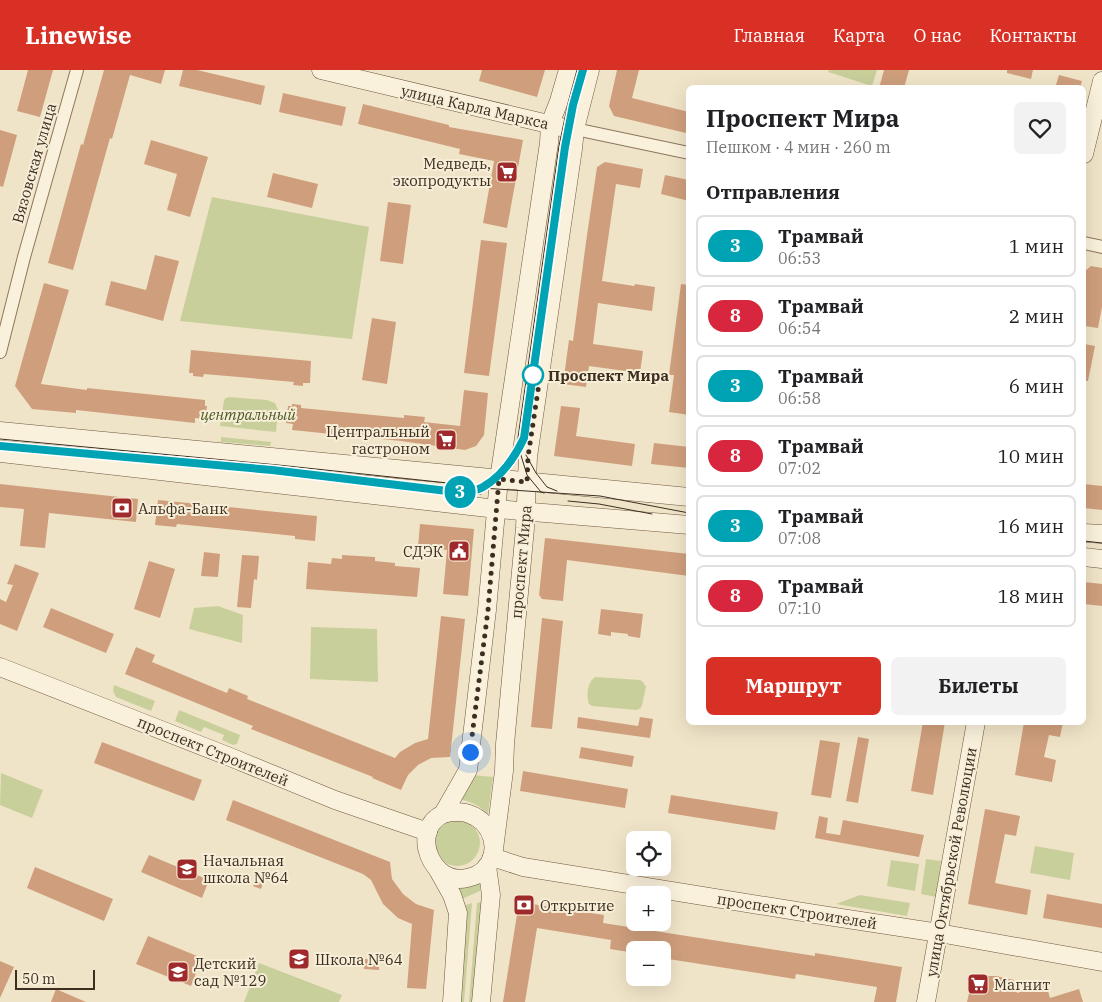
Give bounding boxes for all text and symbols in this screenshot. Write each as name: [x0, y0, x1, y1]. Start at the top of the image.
text: Linewise: [25, 19, 132, 51]
text: Главная: [733, 24, 805, 47]
text: Карта: [833, 24, 885, 47]
text: О нас: [913, 24, 961, 47]
text: Контакты: [989, 24, 1077, 47]
street label: улица Карла Маркса: [399, 81, 551, 133]
street label: Вязовская улица: [8, 101, 60, 225]
text: Проспект Мира: [706, 102, 900, 134]
button: heart: [1014, 102, 1066, 154]
text: Пешком · 4 мин · 260 m: [706, 137, 891, 157]
place label: Медведь, экопродукты: [393, 154, 491, 190]
supermarket icon: Медведь, экопродукты: [495, 160, 519, 184]
text: Отправления: [706, 180, 840, 204]
text: Трамвай: [778, 224, 864, 248]
text: 3: [730, 234, 741, 257]
text: 1 мин: [1009, 234, 1064, 258]
text: 06:53: [778, 248, 821, 268]
text: Трамвай: [778, 294, 864, 318]
text: 8: [730, 304, 741, 327]
text: 2 мин: [1009, 304, 1064, 328]
text: 06:54: [778, 318, 821, 338]
marker: Проспект Мира: [522, 364, 544, 386]
text: Трамвай: [778, 364, 864, 388]
place label: Проспект Мира: [548, 366, 669, 385]
text: 3: [730, 374, 741, 397]
text: 6 мин: [1009, 374, 1064, 398]
text: 06:58: [778, 388, 821, 408]
park label: центральный: [200, 405, 296, 424]
place label: Центральный гастроном: [326, 422, 430, 458]
supermarket icon: Центральный гастроном: [434, 428, 458, 452]
text: Трамвай: [778, 434, 864, 458]
text: 8: [730, 444, 741, 467]
text: 10 мин: [997, 444, 1064, 468]
text: 07:02: [778, 458, 821, 478]
line badge: 3: [444, 476, 476, 508]
text: 3: [455, 480, 465, 503]
bank icon: Альфа-Банк: [110, 496, 134, 520]
place label: Альфа-Банк: [138, 499, 228, 518]
street label: проспект Мира: [507, 504, 535, 620]
text: Трамвай: [778, 504, 864, 528]
text: 3: [730, 514, 741, 537]
text: 16 мин: [997, 514, 1064, 538]
text: 07:08: [778, 528, 821, 548]
public building icon: СДЭК: [447, 539, 471, 563]
place label: СДЭК: [403, 542, 444, 561]
text: Трамвай: [778, 574, 864, 598]
text: 8: [730, 584, 741, 607]
text: 18 мин: [997, 584, 1064, 608]
text: 07:10: [778, 598, 821, 618]
button: Маршрут: [706, 657, 881, 715]
button: Билеты: [891, 657, 1066, 715]
street label: проспект Строителей: [134, 712, 292, 790]
your location: [458, 740, 483, 765]
street label: улица Октябрьской Революции: [921, 746, 981, 978]
map controls: [626, 831, 671, 986]
button: locate: [626, 831, 671, 876]
place label: Начальная школа №64: [203, 851, 289, 887]
school or university icon: Начальная школа №64: [175, 857, 199, 881]
button: +: [626, 886, 671, 931]
street label: проспект Строителей: [716, 889, 878, 933]
bank icon: Открытие: [512, 893, 536, 917]
place label: Открытие: [540, 896, 614, 915]
button: −: [626, 941, 671, 986]
school or university icon: Школа №64: [287, 947, 311, 971]
place label: Школа №64: [315, 950, 403, 969]
place label: Детский сад №129: [194, 954, 266, 990]
school or university icon: Детский сад №129: [166, 960, 190, 984]
scale bar: [15, 967, 95, 990]
text: 50 m: [22, 970, 55, 988]
supermarket icon: Магнит: [966, 972, 990, 996]
place label: Магнит: [994, 975, 1050, 994]

